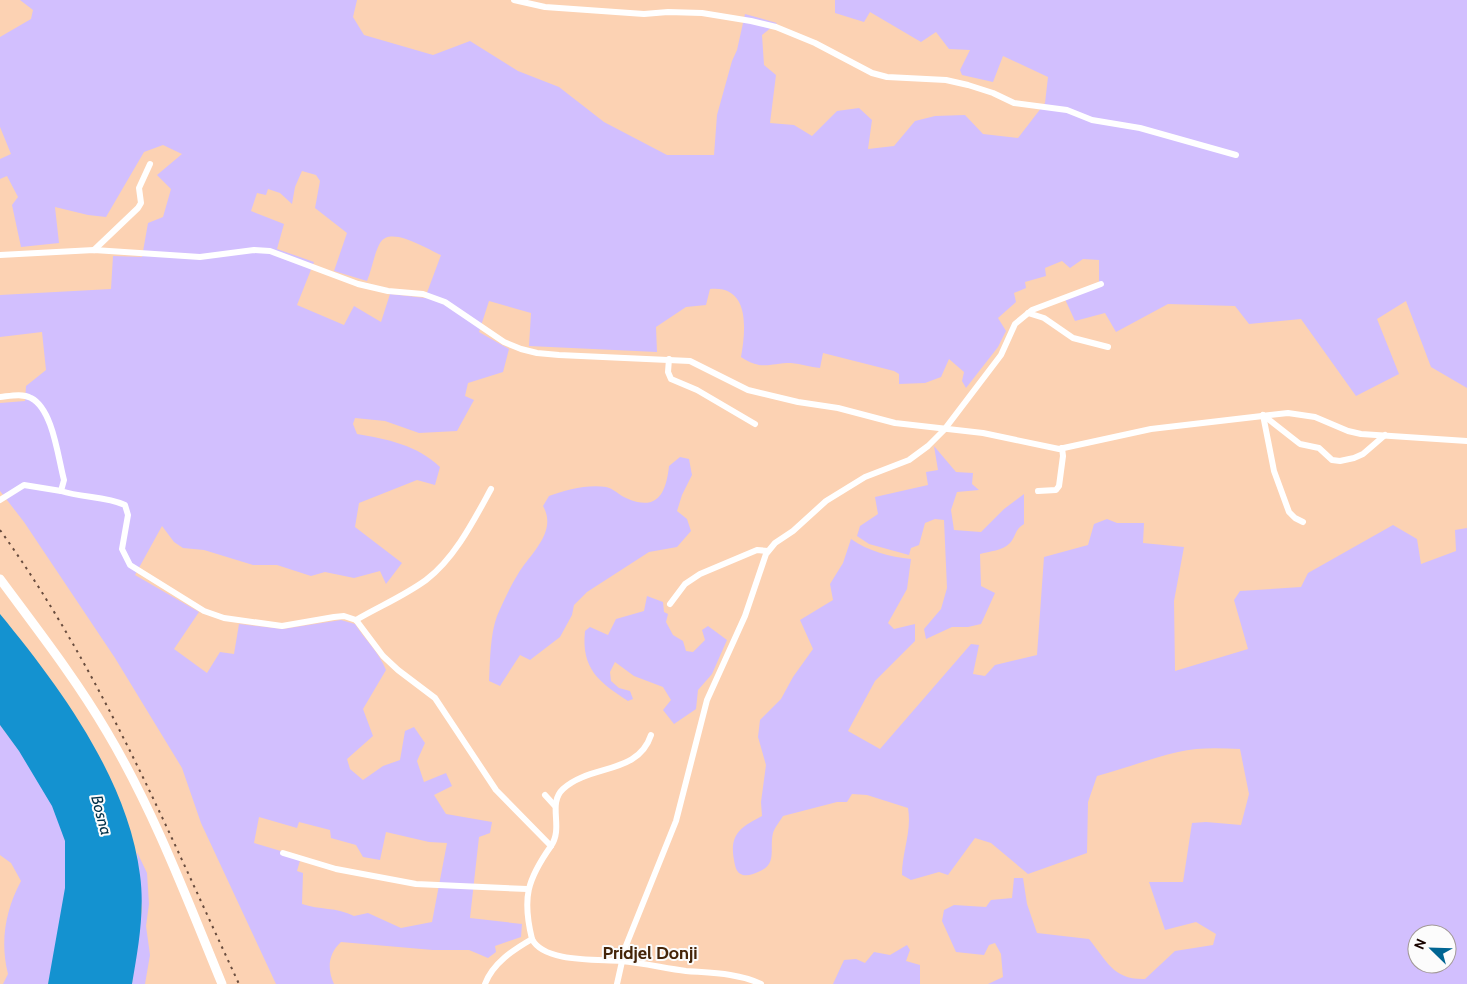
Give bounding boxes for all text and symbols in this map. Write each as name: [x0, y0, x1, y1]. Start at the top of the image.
water label: Bosna: [87, 793, 116, 837]
north arrow: [1407, 924, 1457, 974]
text: N: [1410, 936, 1430, 952]
district label: Pridjel Donji: [602, 942, 698, 964]

